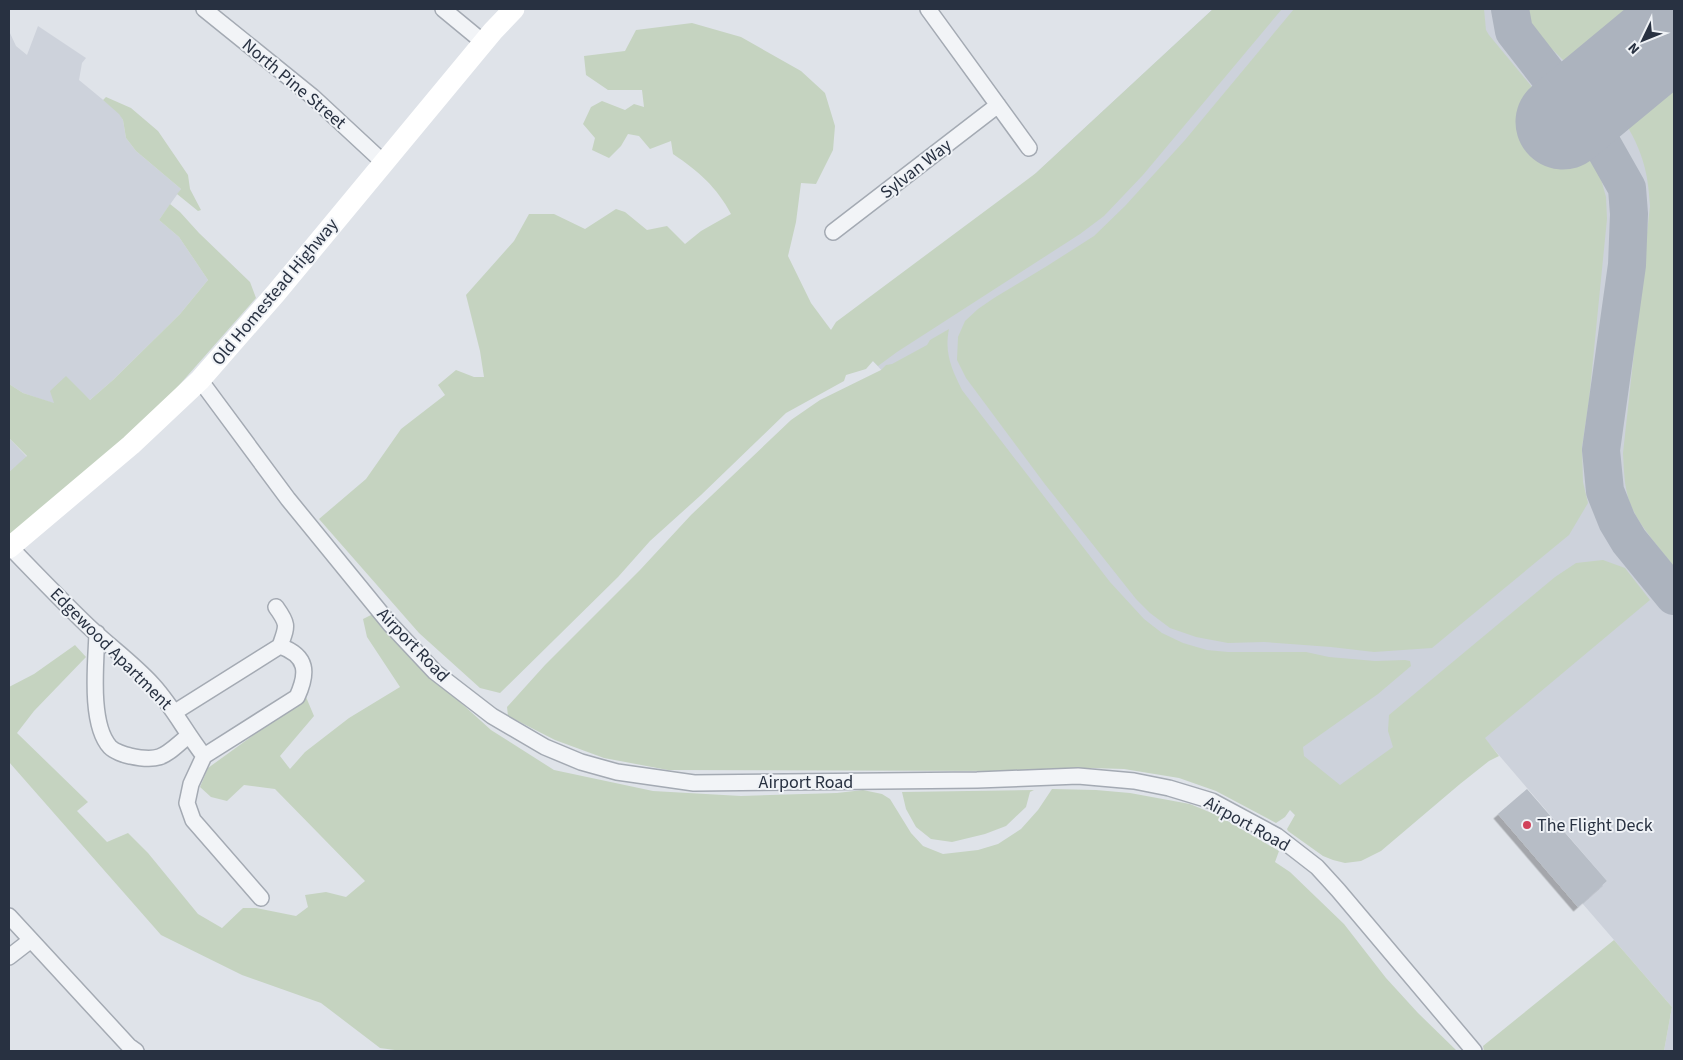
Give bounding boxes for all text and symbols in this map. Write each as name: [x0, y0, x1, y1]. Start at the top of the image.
north arrow: [1618, 15, 1668, 65]
street label: North Pine Street: [236, 33, 352, 135]
text: N: [1624, 38, 1645, 58]
street label: Sylvan Way: [875, 133, 957, 205]
street label: Old Homestead Highway: [206, 213, 344, 371]
street label: Edgewood Apartment: [44, 582, 178, 716]
street label: Airport Road: [371, 602, 455, 688]
street label: Airport Road: [759, 770, 853, 795]
street label: Airport Road: [1199, 790, 1295, 858]
place label: The Flight Deck: [1537, 813, 1653, 838]
marker: The Flight Deck: [1521, 819, 1533, 831]

